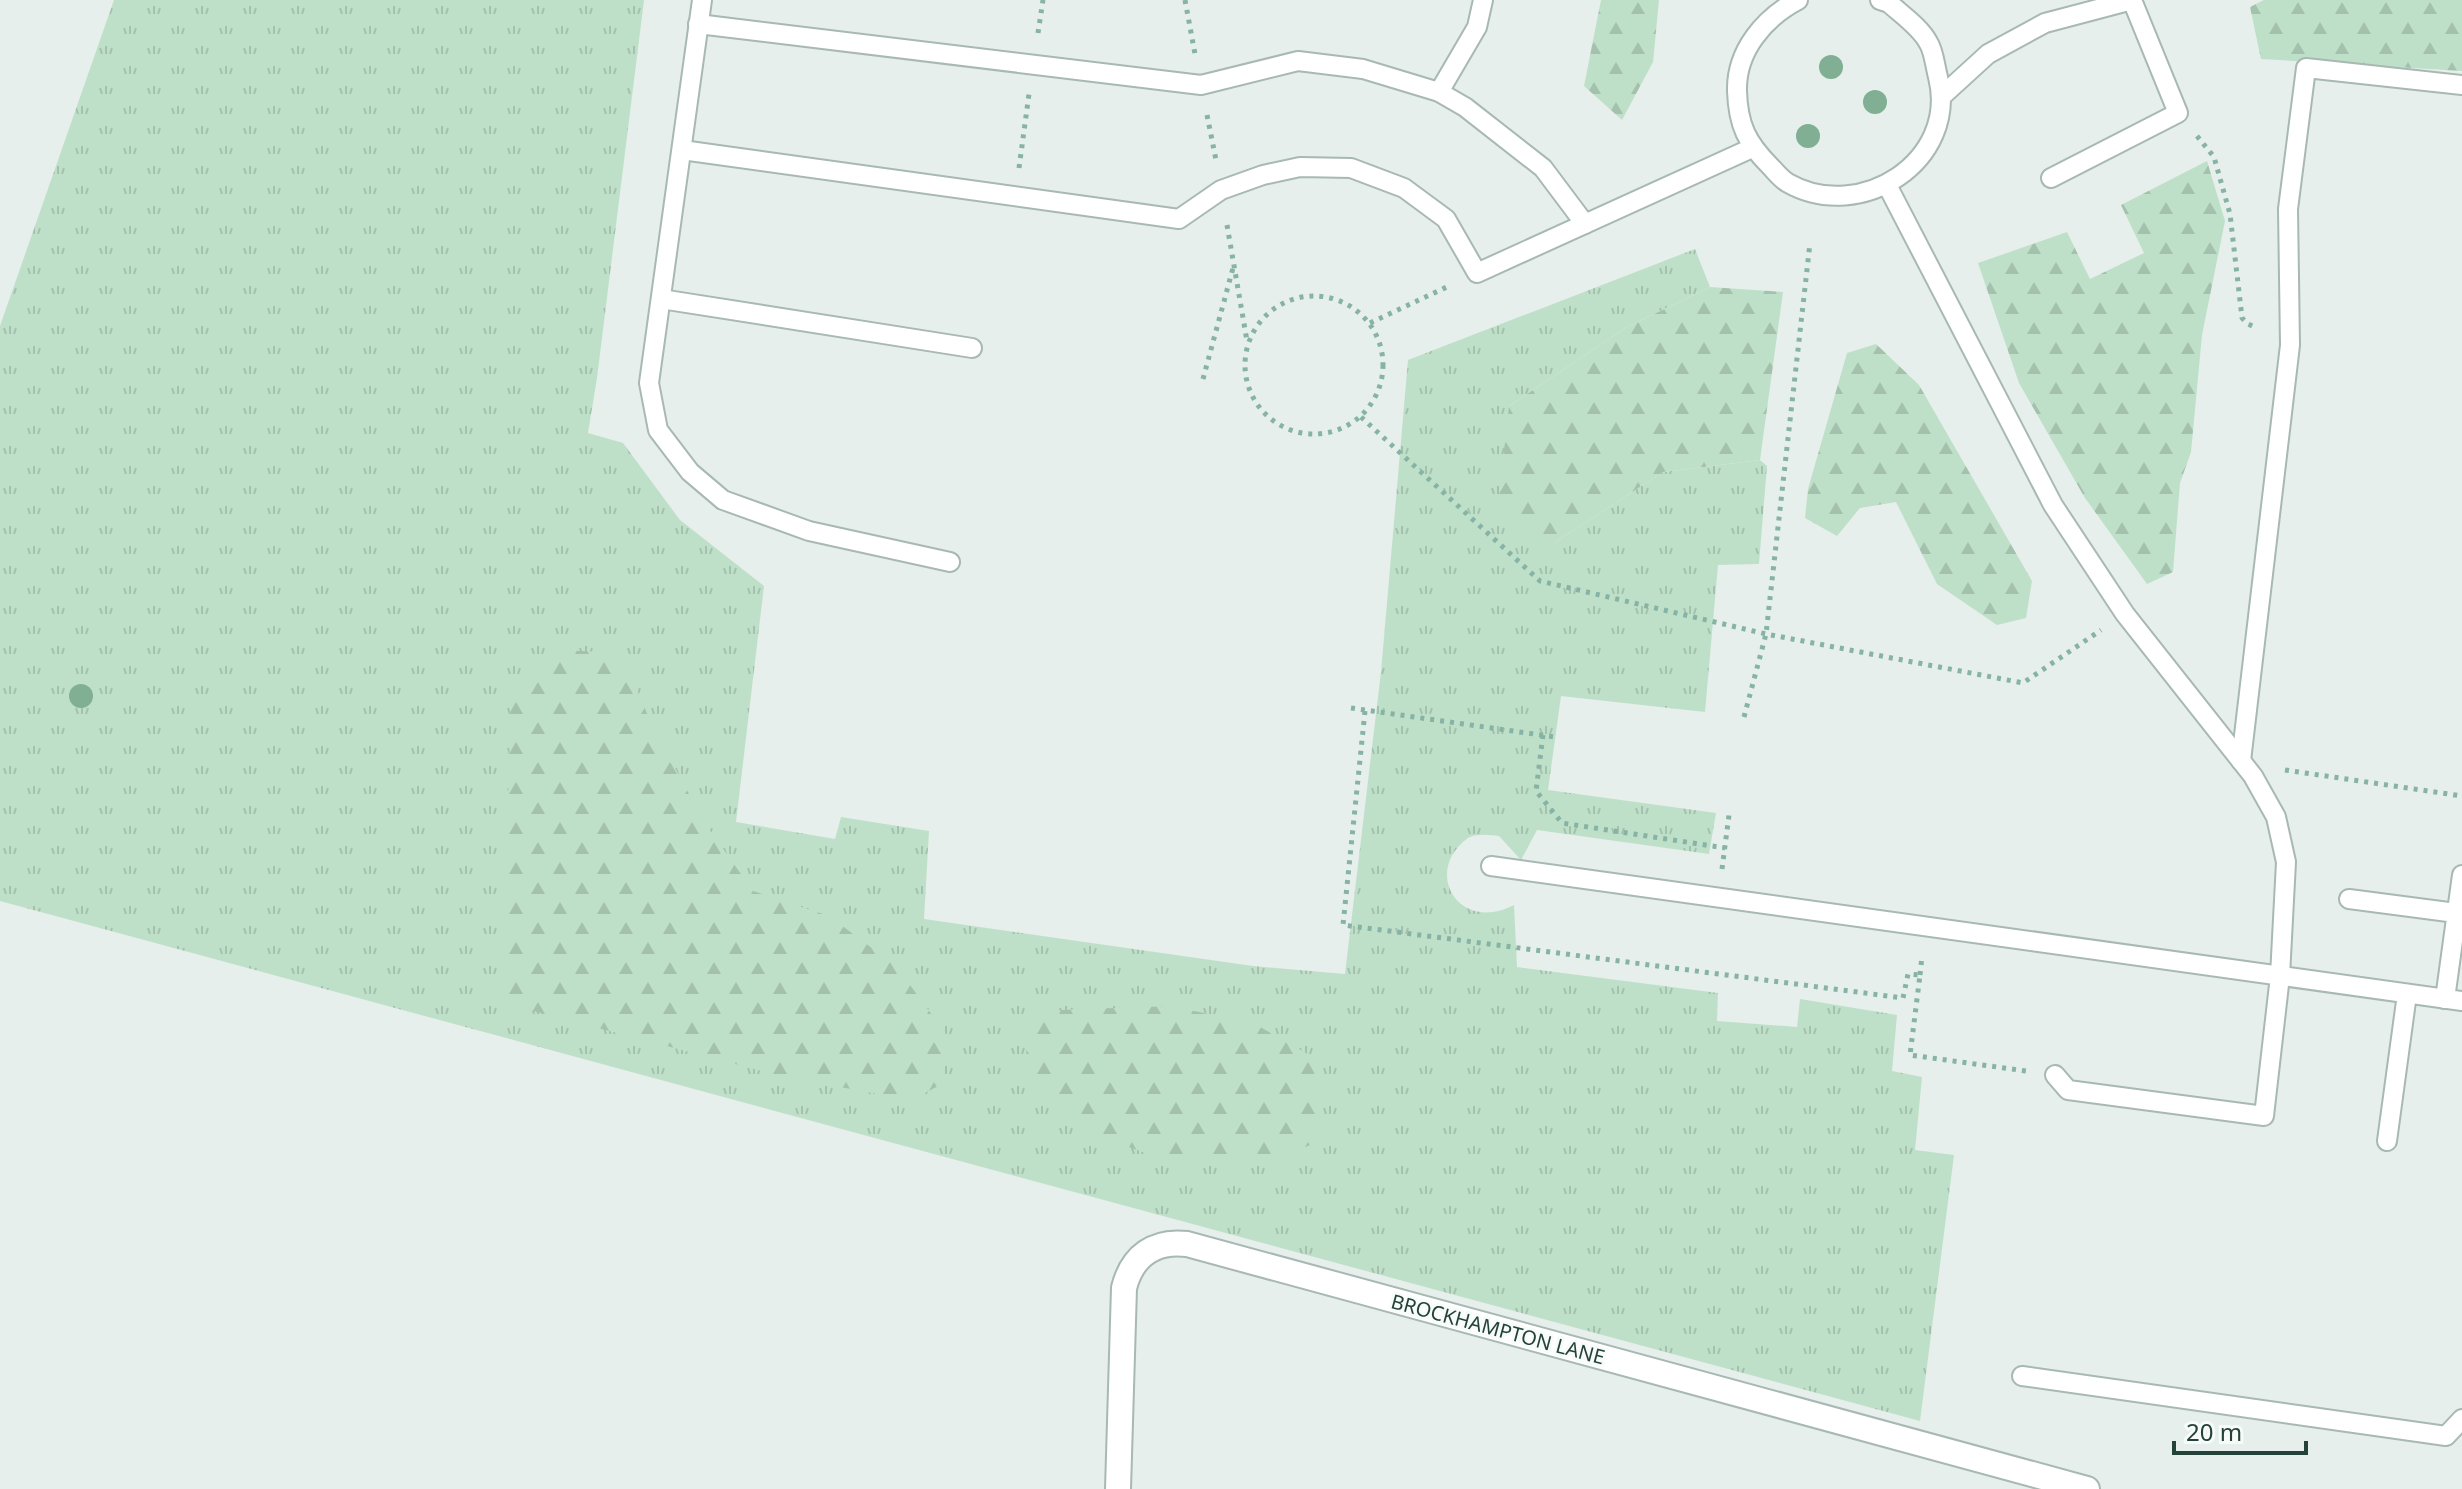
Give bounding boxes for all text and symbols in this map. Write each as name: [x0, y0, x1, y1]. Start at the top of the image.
street label: BROCKHAMPTON LANE: [1388, 1287, 1608, 1371]
scale bar: [2174, 1405, 2306, 1455]
text: 20 m: [2186, 1415, 2242, 1448]

